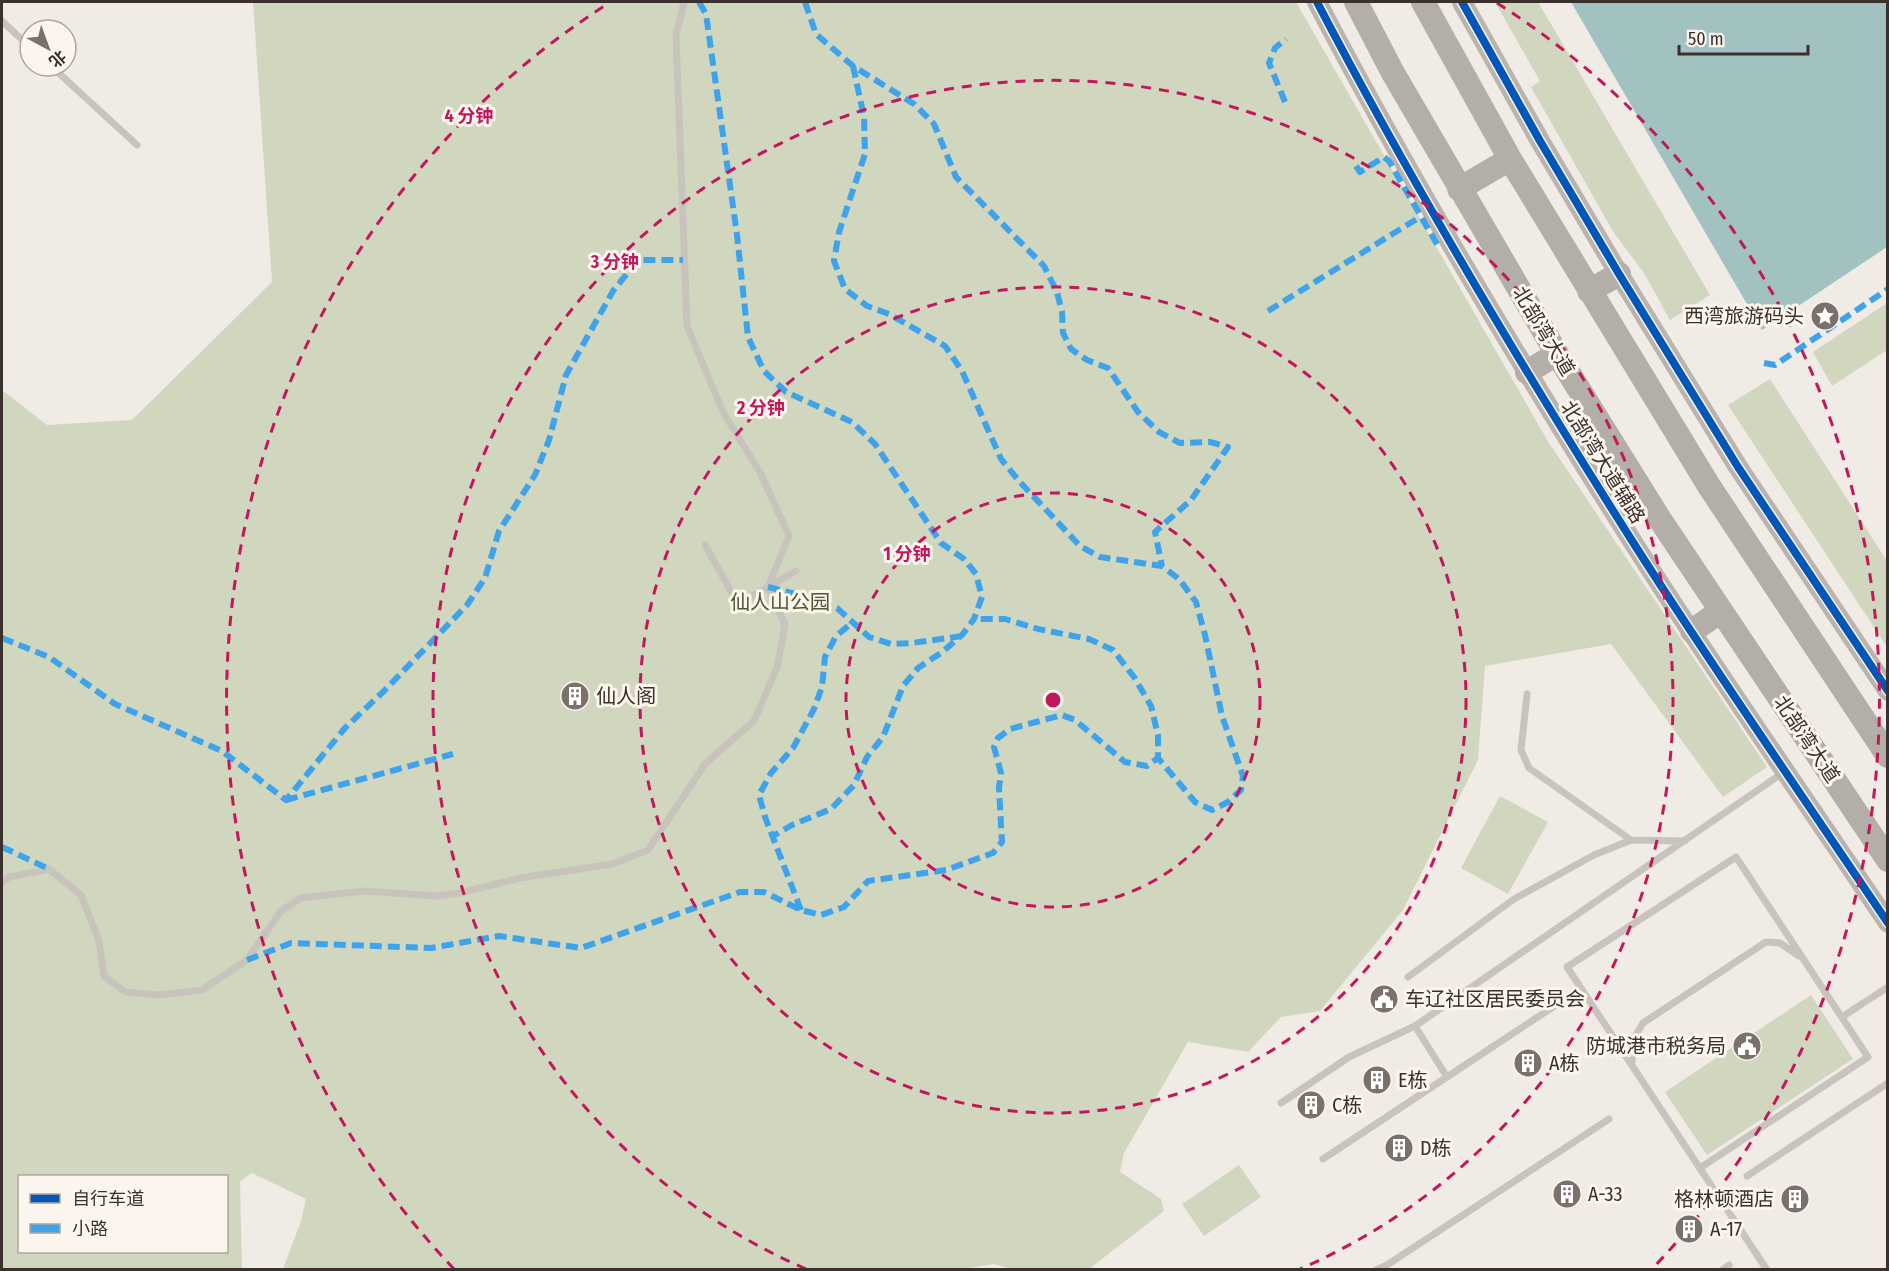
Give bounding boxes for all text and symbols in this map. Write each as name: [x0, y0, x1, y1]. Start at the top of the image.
north arrow: [18, 18, 78, 78]
scale bar: [1679, 18, 1808, 56]
text: 50 m: [1688, 28, 1724, 50]
text: 北: [45, 47, 70, 71]
text: 4 分钟: [445, 105, 494, 127]
text: 3 分钟: [590, 251, 639, 273]
street label: 北部湾大道: [1508, 282, 1580, 380]
place icon: 西湾旅游码头: [1809, 300, 1841, 332]
place label: 西湾旅游码头: [1684, 304, 1804, 328]
street label: 北部湾大道辅路: [1556, 396, 1650, 528]
text: 2 分钟: [736, 397, 785, 419]
text: 1 分钟: [883, 543, 931, 565]
park label: 仙人山公园: [730, 590, 830, 614]
building icon: 仙人阁: [559, 680, 591, 712]
place label: 仙人阁: [596, 684, 656, 708]
centre of rings: [1043, 690, 1063, 710]
street label: 北部湾大道: [1769, 691, 1845, 787]
public building icon: 车辽社区居民委员会: [1368, 983, 1400, 1015]
place label: 车辽社区居民委员会: [1405, 987, 1585, 1011]
public building icon: 防城港市税务局: [1731, 1030, 1763, 1062]
place label: 防城港市税务局: [1586, 1034, 1726, 1058]
building icon: A栋: [1512, 1047, 1544, 1079]
place label: A栋: [1549, 1051, 1580, 1075]
building icon: E栋: [1361, 1064, 1393, 1096]
place label: E栋: [1398, 1068, 1427, 1092]
building icon: C栋: [1295, 1089, 1327, 1121]
place label: C栋: [1332, 1093, 1362, 1117]
building icon: D栋: [1383, 1132, 1415, 1164]
place label: D栋: [1420, 1136, 1452, 1160]
legend: [18, 1175, 228, 1253]
building icon: A-33: [1551, 1178, 1583, 1210]
place label: A-33: [1588, 1182, 1623, 1206]
building icon: 格林顿酒店: [1779, 1183, 1811, 1215]
place label: 格林顿酒店: [1674, 1187, 1774, 1211]
text: 自行车道: [72, 1188, 144, 1210]
building icon: A-17: [1673, 1213, 1705, 1245]
place label: A-17: [1710, 1217, 1742, 1241]
text: 小路: [72, 1218, 108, 1240]

